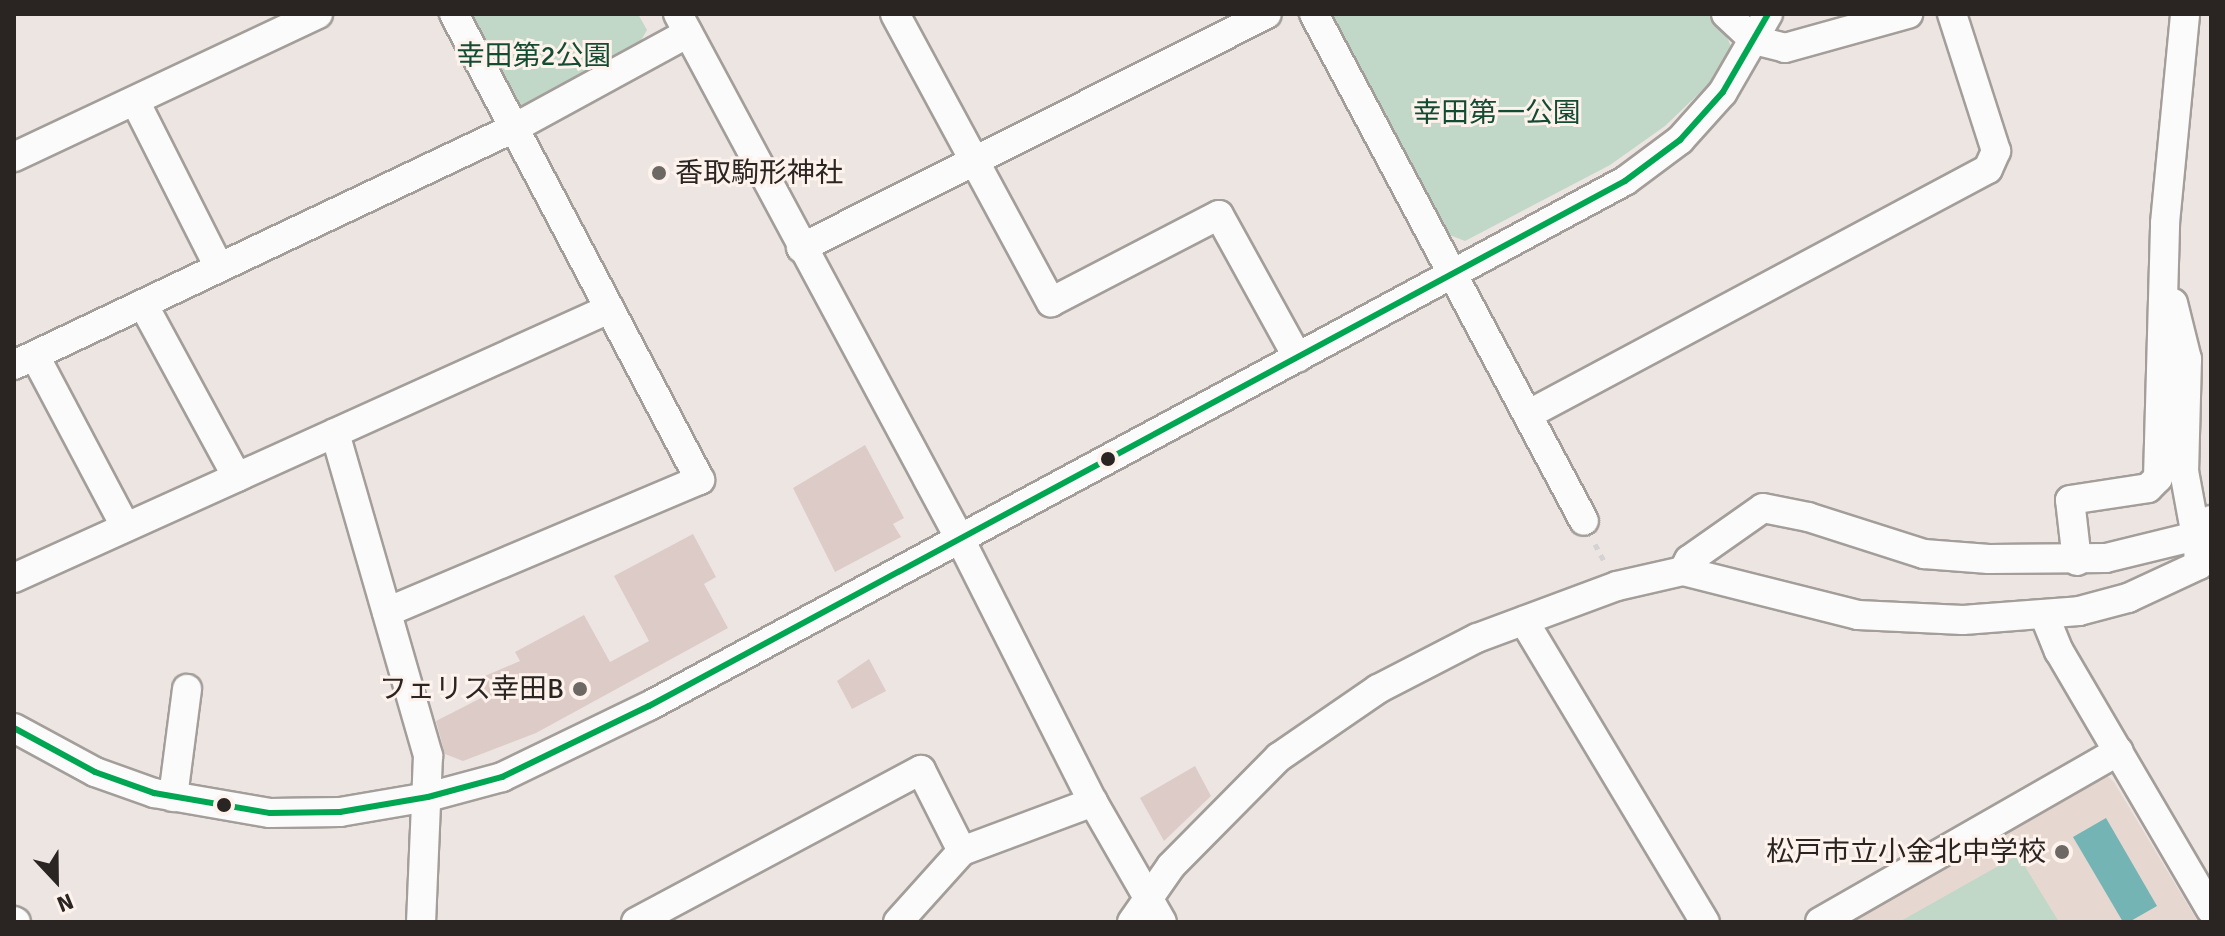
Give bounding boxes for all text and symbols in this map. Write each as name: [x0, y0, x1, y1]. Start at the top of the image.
park label: 幸田第2公園: [456, 39, 612, 73]
park label: 幸田第一公園: [1413, 96, 1581, 130]
place label: 香取駒形神社: [675, 156, 843, 190]
marker: 香取駒形神社: [650, 164, 668, 182]
unlabelled marker: [1100, 451, 1116, 467]
place label: フェリス幸田B: [379, 672, 564, 706]
marker: フェリス幸田B: [571, 680, 589, 698]
unlabelled marker: [216, 797, 232, 813]
place label: 松戸市立小金北中学校: [1766, 835, 2046, 869]
north arrow: [16, 840, 96, 920]
marker: 松戸市立小金北中学校: [2053, 843, 2071, 861]
text: N: [53, 887, 77, 918]

